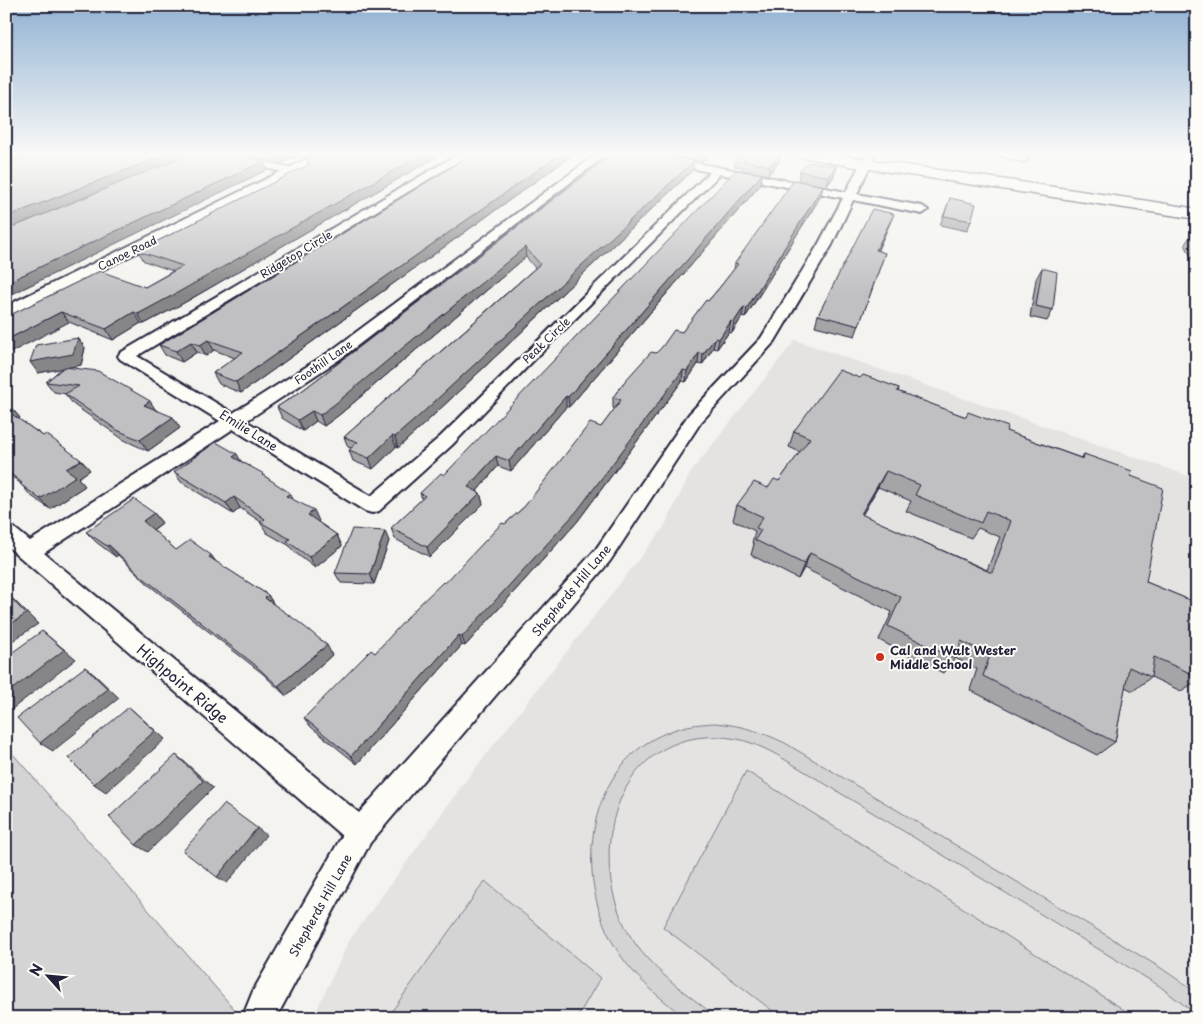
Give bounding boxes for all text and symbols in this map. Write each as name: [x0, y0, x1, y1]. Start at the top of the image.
street label: Ridgetop Circle: [257, 226, 335, 282]
street label: Canoe Road: [95, 231, 159, 275]
street label: Peak Circle: [518, 313, 574, 367]
street label: Foothill Lane: [290, 336, 356, 388]
street label: Emilie Lane: [216, 405, 282, 455]
street label: Shepherds Hill Lane: [527, 540, 615, 640]
street label: Highpoint Ridge: [132, 638, 234, 728]
place label: Cal and Walt Wester Middle School: [890, 641, 1017, 673]
marker: Cal and Walt Wester Middle School: [874, 651, 886, 663]
street label: Shepherds Hill Lane: [284, 850, 356, 960]
north arrow: [22, 952, 72, 1002]
text: N: [24, 960, 48, 980]

